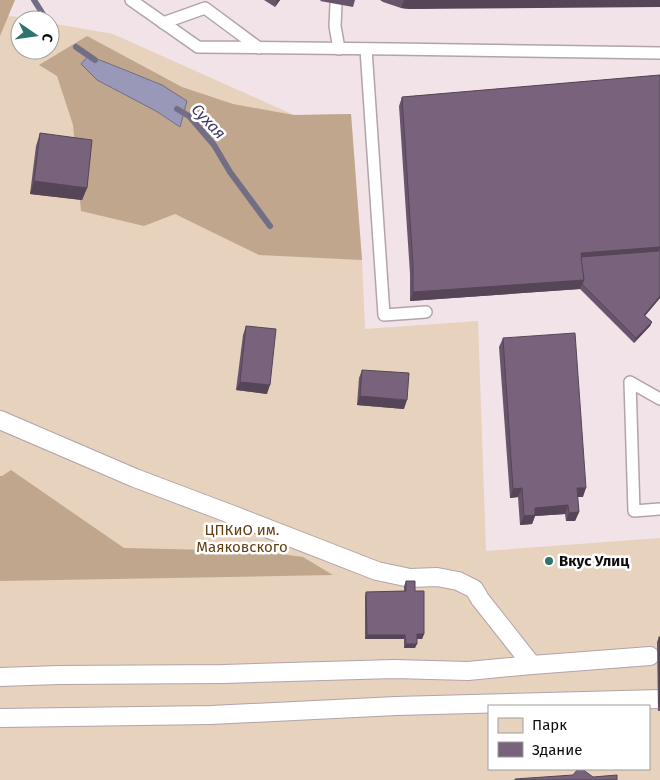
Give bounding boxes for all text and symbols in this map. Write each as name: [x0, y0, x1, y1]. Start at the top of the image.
north arrow: [10, 10, 60, 60]
text: С: [38, 32, 56, 44]
water label: Сухая: [188, 100, 230, 143]
park label: ЦПКиО им. Маяковского: [196, 521, 288, 556]
place label: Вкус Улиц: [559, 552, 629, 570]
marker: Вкус Улиц: [543, 555, 555, 567]
legend: [488, 705, 650, 770]
text: Парк: [532, 716, 567, 734]
text: Здание: [532, 741, 582, 759]

